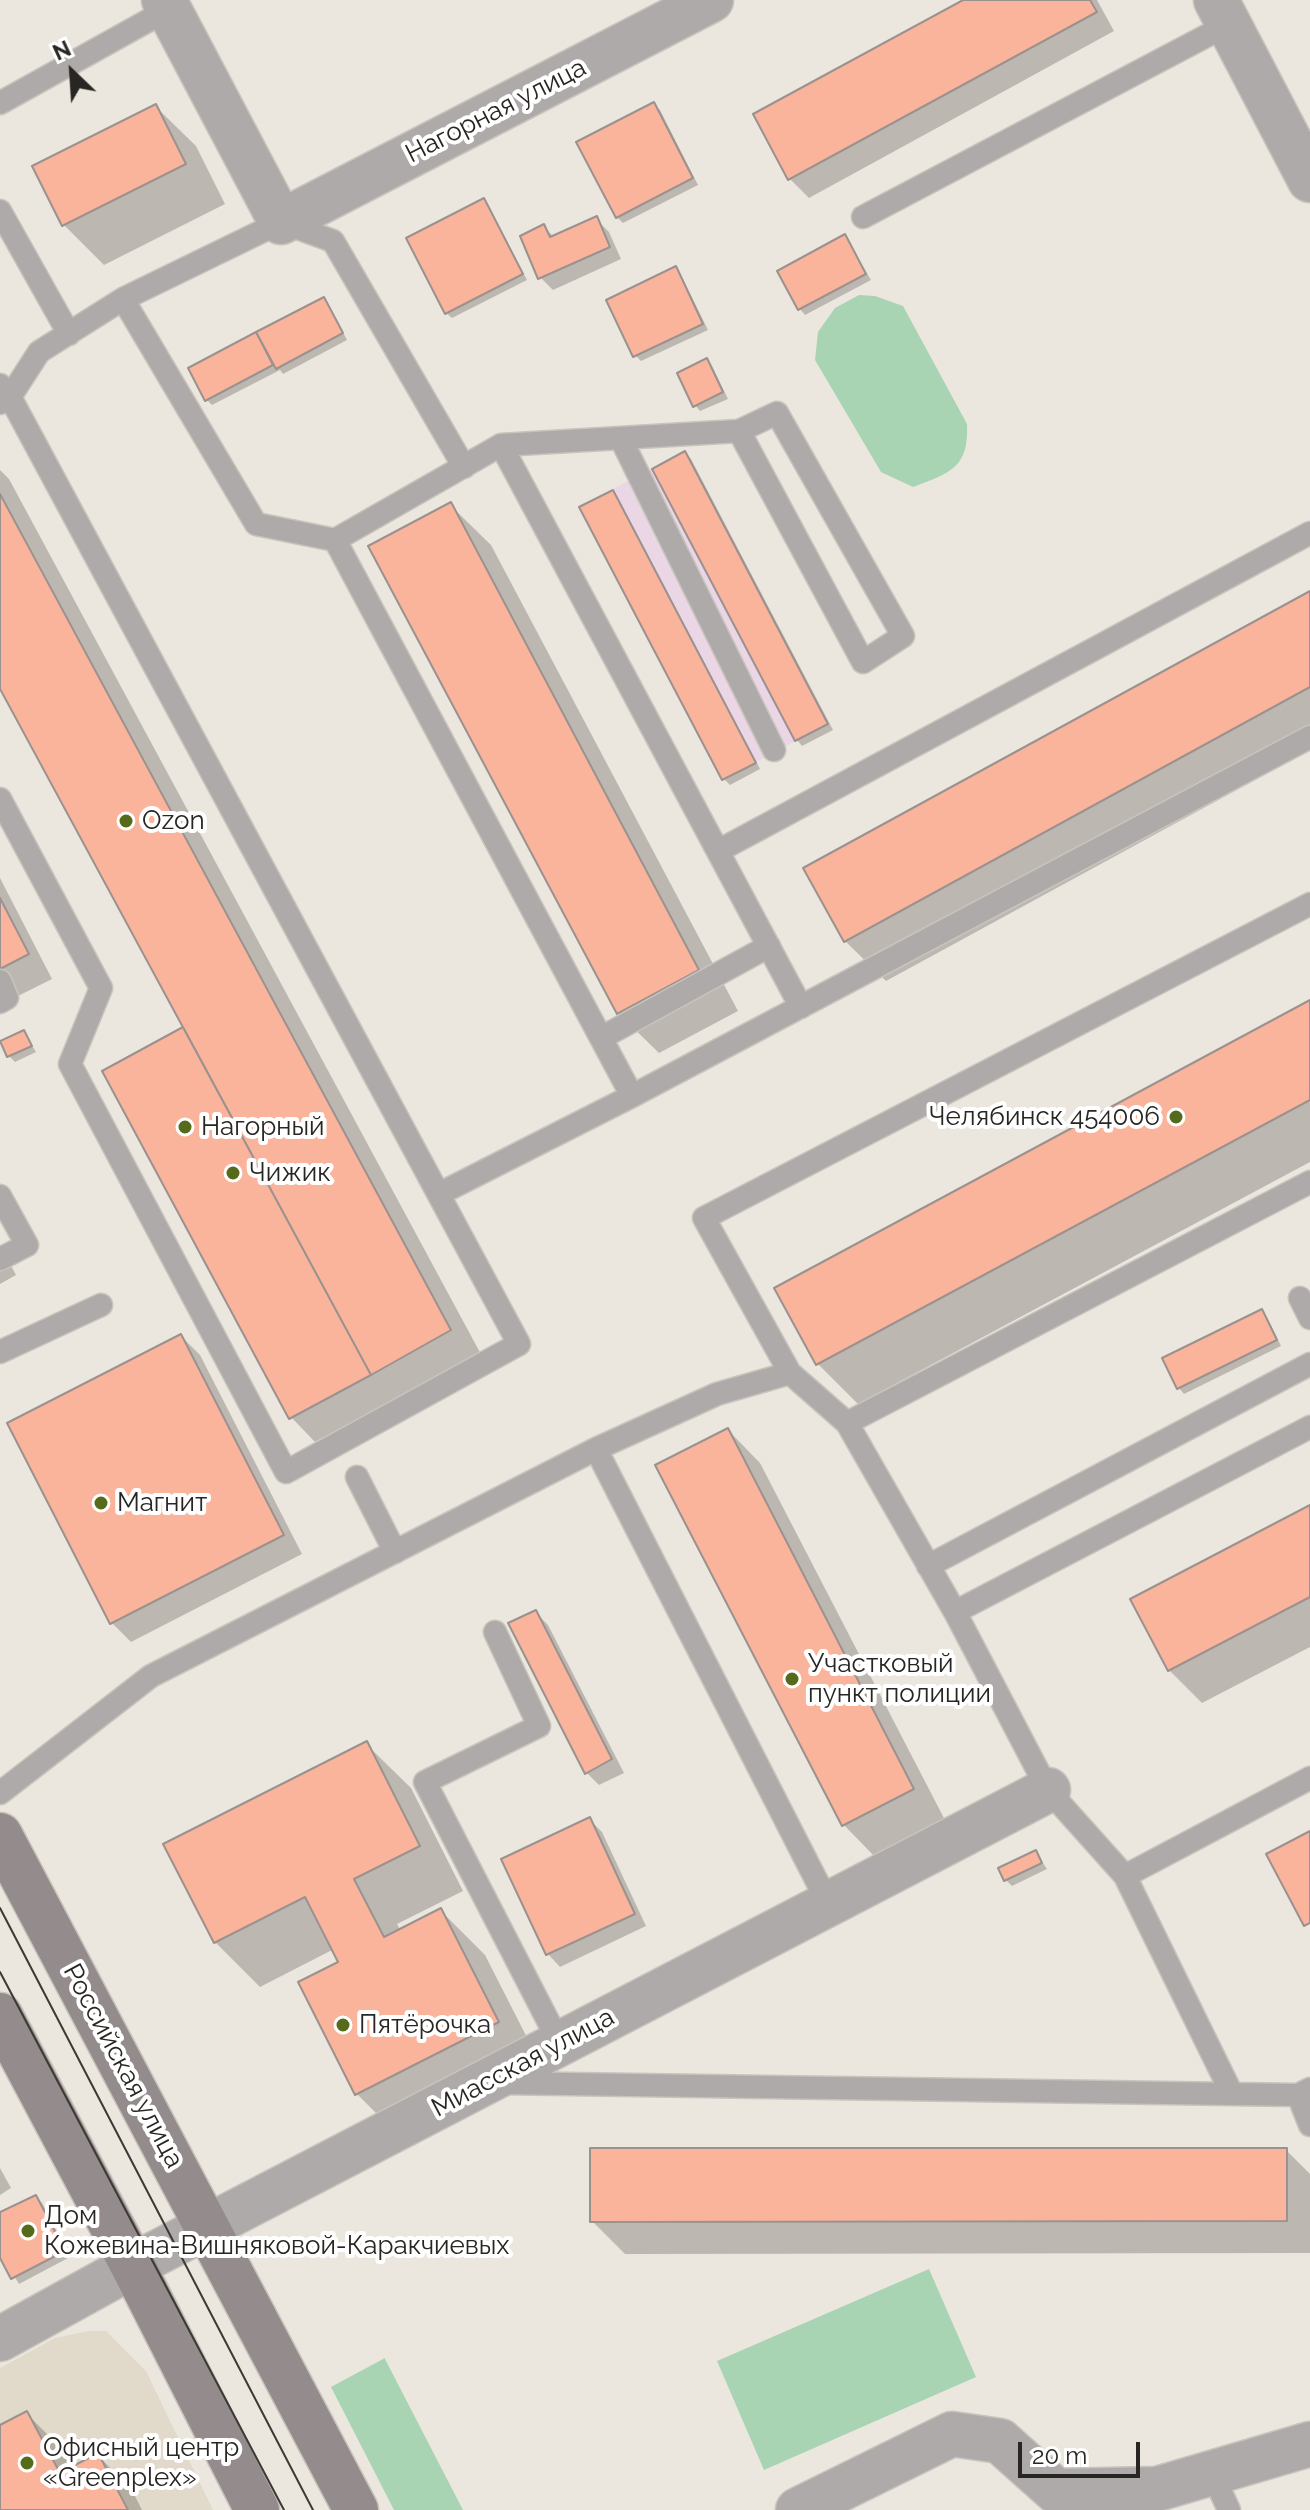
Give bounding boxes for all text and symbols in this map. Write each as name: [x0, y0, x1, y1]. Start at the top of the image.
north arrow: [32, 32, 112, 112]
text: N: [49, 35, 75, 66]
street label: Нагорная улица: [401, 52, 591, 170]
place label: Ozon: [142, 805, 205, 837]
marker: Ozon: [117, 812, 135, 830]
place label: Челябинск 454006: [929, 1101, 1160, 1133]
marker: Челябинск 454006: [1167, 1108, 1185, 1126]
place label: Нагорный: [201, 1111, 324, 1143]
marker: Нагорный: [176, 1118, 194, 1136]
place label: Чижик: [249, 1157, 331, 1189]
marker: Чижик: [224, 1164, 242, 1182]
place label: Магнит: [117, 1487, 207, 1519]
marker: Магнит: [92, 1494, 110, 1512]
place label: Участковый пункт полиции: [808, 1648, 991, 1710]
marker: Участковый пункт полиции: [783, 1670, 801, 1688]
street label: Российская улица: [56, 1959, 190, 2173]
street label: Миасская улица: [426, 2002, 620, 2124]
place label: Пятёрочка: [359, 2009, 491, 2041]
marker: Пятёрочка: [334, 2016, 352, 2034]
place label: Дом Кожевина-Вишняковой-Каракчиевых: [44, 2200, 509, 2262]
marker: Дом Кожевина-Вишняковой-Каракчиевых: [19, 2222, 37, 2240]
scale bar: [1022, 2426, 1144, 2476]
place label: Офисный центр «Greenplex»: [43, 2432, 239, 2494]
text: 20 m: [1032, 2441, 1087, 2470]
marker: Офисный центр «Greenplex»: [18, 2454, 36, 2472]

